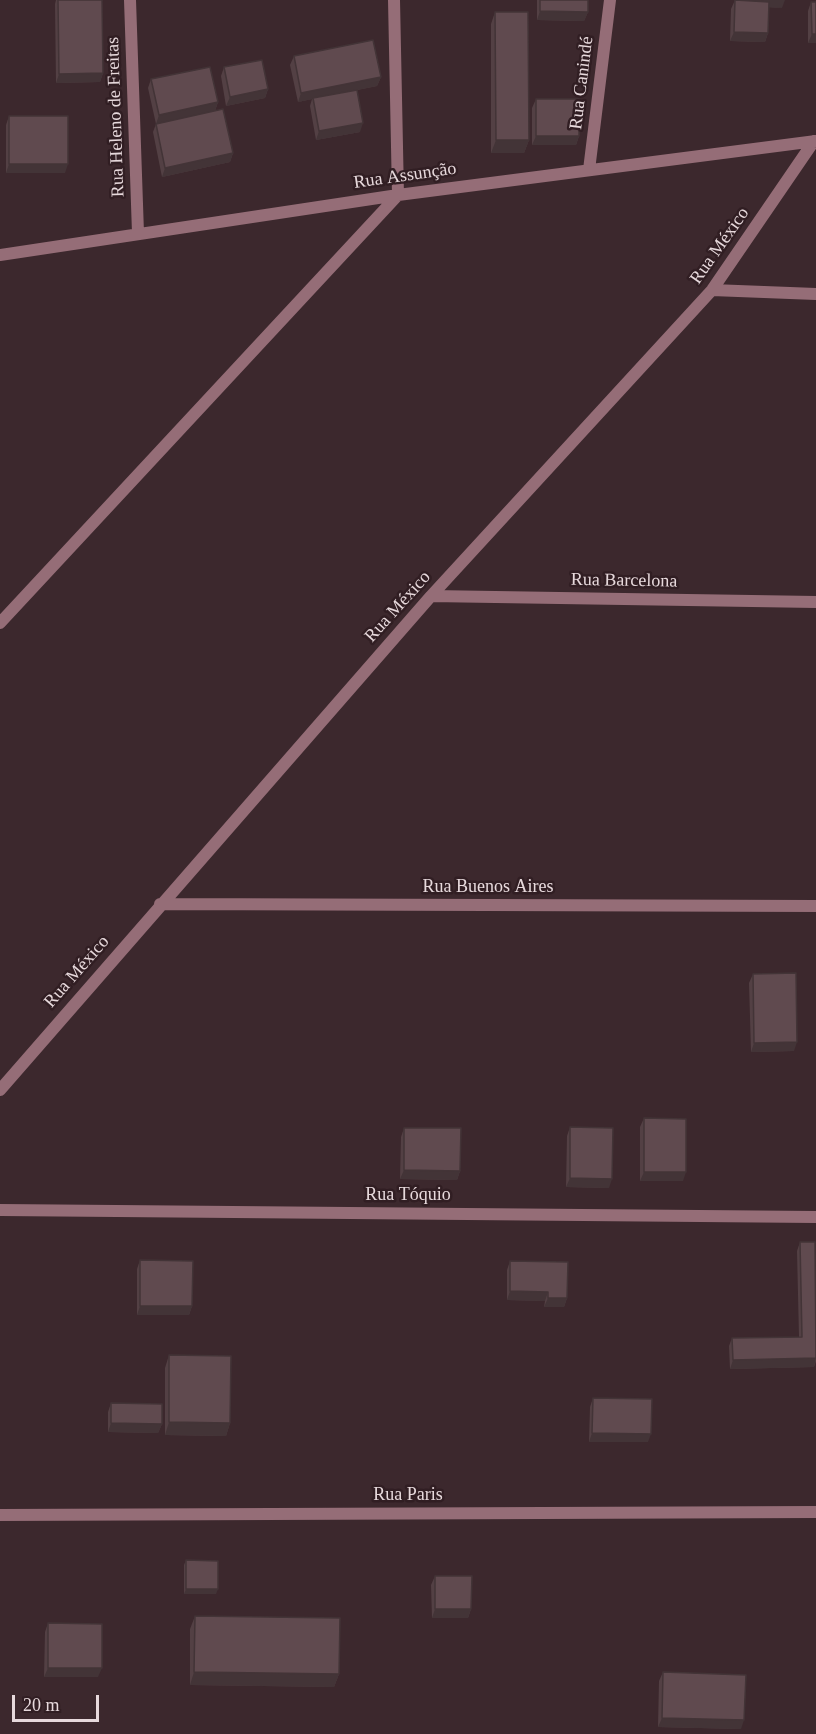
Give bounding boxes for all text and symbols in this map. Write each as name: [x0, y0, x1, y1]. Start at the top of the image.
street label: Rua Canindé: [566, 35, 598, 131]
street label: Rua Heleno de Freitas: [102, 36, 130, 198]
street label: Rua Assunção: [352, 158, 458, 194]
street label: Rua México: [686, 204, 754, 288]
street label: Rua México: [360, 567, 436, 647]
street label: Rua Barcelona: [571, 569, 677, 593]
street label: Rua Buenos Aires: [423, 876, 553, 898]
street label: Rua México: [40, 932, 114, 1012]
street label: Rua Tóquio: [365, 1184, 451, 1206]
street label: Rua Paris: [373, 1484, 443, 1506]
scale bar: [15, 1683, 102, 1721]
text: 20 m: [23, 1695, 60, 1715]

